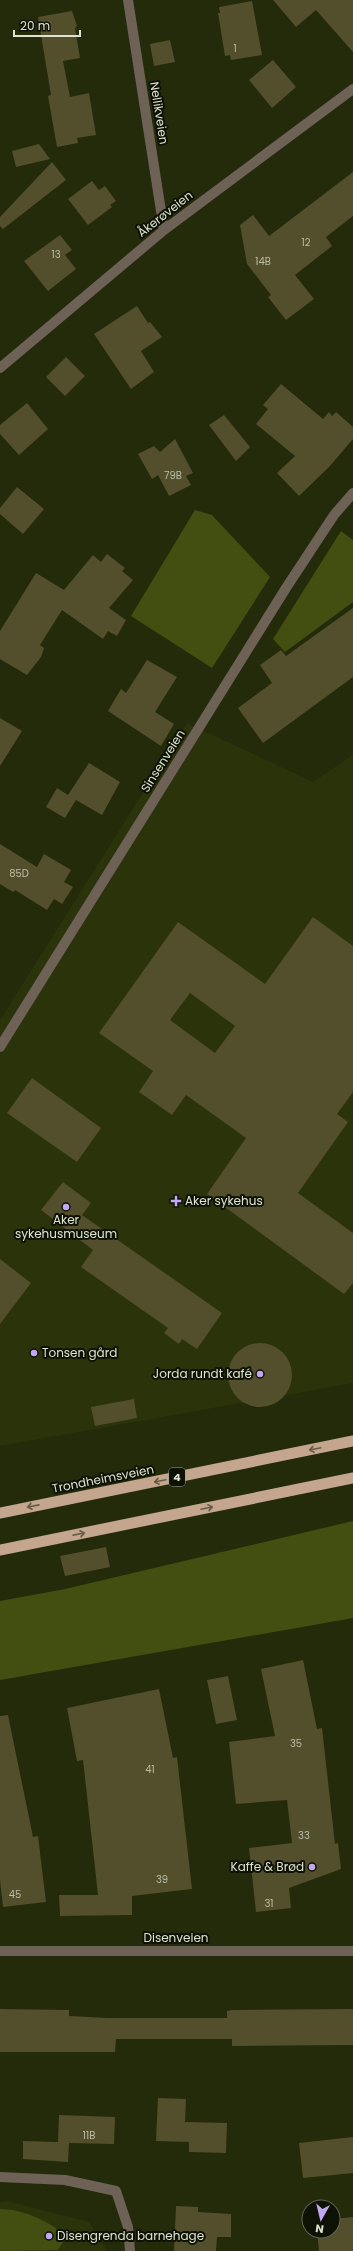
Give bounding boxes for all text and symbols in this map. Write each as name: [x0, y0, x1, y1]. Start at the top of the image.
scale bar: [14, 12, 80, 38]
text: 20 m: [20, 17, 50, 34]
house number: 1: [233, 41, 237, 56]
street label: Nellikveien: [146, 80, 173, 145]
street label: Åkerøveien: [133, 187, 196, 241]
house number: 12: [302, 235, 311, 250]
house number: 13: [51, 247, 61, 262]
house number: 14B: [255, 254, 271, 269]
house number: 79B: [164, 468, 182, 483]
street label: Sinsenveien: [136, 726, 189, 795]
house number: 85D: [9, 866, 29, 881]
place label: Aker sykehus: [185, 1192, 263, 1209]
marker: Aker sykehus: [170, 1195, 182, 1207]
marker: Aker sykehusmuseum: [61, 1202, 71, 1212]
place label: Aker sykehusmuseum: [15, 1211, 117, 1242]
place label: Tonsen gård: [42, 1344, 117, 1361]
marker: Tonsen gård: [29, 1348, 39, 1358]
place label: Jorda rundt kafé: [153, 1365, 252, 1382]
marker: Jorda rundt kafé: [255, 1369, 265, 1379]
one-way arrow: [309, 1445, 322, 1453]
street label: Trondheimsveien: [51, 1460, 155, 1497]
road number: 4: [169, 1468, 185, 1486]
one-way arrow: [154, 1477, 167, 1485]
one-way arrow: [27, 1503, 40, 1511]
one-way arrow: [200, 1504, 213, 1512]
one-way arrow: [73, 1530, 86, 1538]
house number: 35: [290, 1736, 302, 1751]
house number: 41: [145, 1762, 155, 1777]
house number: 33: [298, 1828, 310, 1843]
place label: Kaffe & Brød: [230, 1858, 304, 1875]
marker: Kaffe & Brød: [307, 1862, 317, 1872]
house number: 39: [156, 1872, 168, 1887]
house number: 45: [9, 1887, 21, 1902]
house number: 31: [264, 1896, 274, 1911]
street label: Disenveien: [143, 1929, 209, 1946]
house number: 11B: [83, 2128, 95, 2143]
north arrow: [301, 2199, 341, 2239]
text: N: [314, 2220, 325, 2237]
place label: Disengrenda barnehage: [57, 2227, 204, 2244]
marker: Disengrenda barnehage: [44, 2231, 54, 2241]

